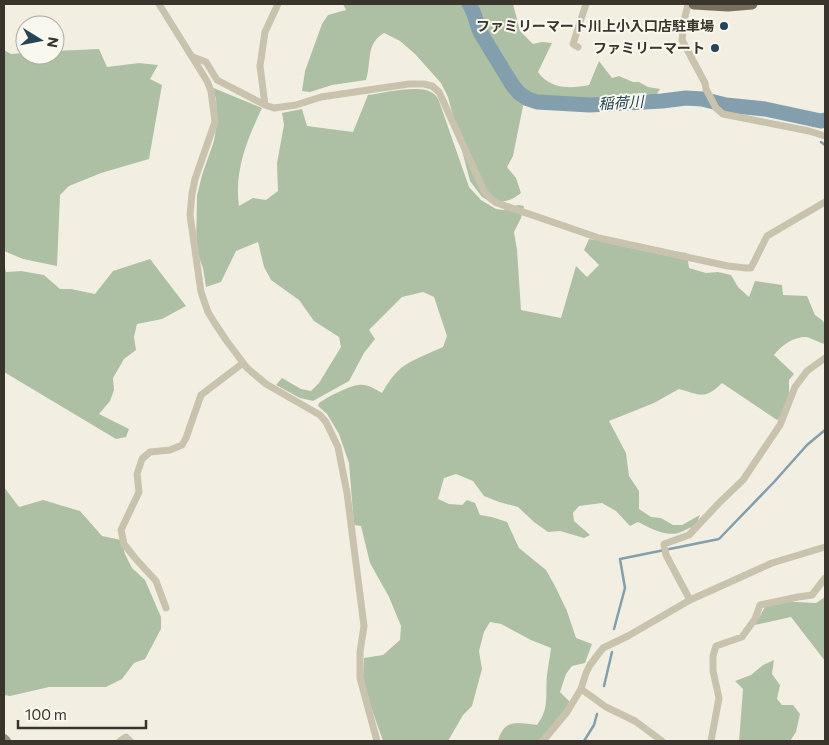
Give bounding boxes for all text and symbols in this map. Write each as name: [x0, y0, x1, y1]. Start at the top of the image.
north arrow: [15, 15, 65, 65]
place label: ファミリーマート川上小入口店駐車場: [476, 17, 714, 34]
marker: ファミリーマート川上小入口店駐車場: [718, 20, 730, 32]
text: N: [44, 36, 63, 49]
place label: ファミリーマート: [593, 39, 705, 56]
marker: ファミリーマート: [709, 42, 721, 54]
water label: 稲荷川: [598, 92, 646, 112]
scale bar: [18, 698, 145, 730]
text: 100 m: [25, 705, 67, 723]

